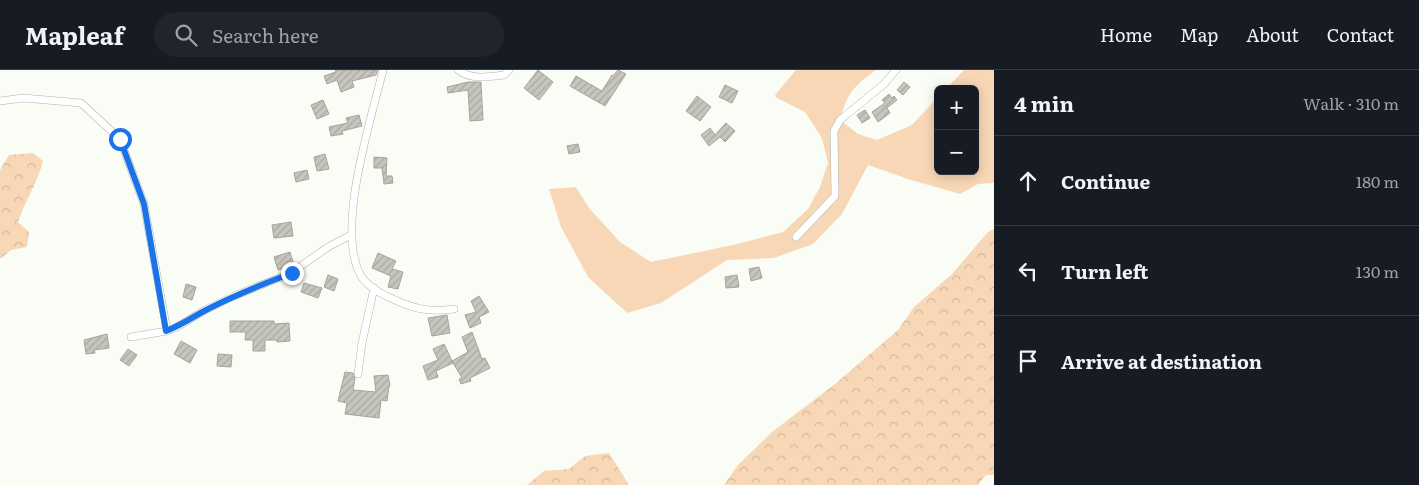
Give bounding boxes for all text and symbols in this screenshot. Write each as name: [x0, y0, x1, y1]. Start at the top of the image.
search box: [154, 12, 504, 57]
text: Mapleaf: [25, 17, 124, 52]
icon: search: [172, 21, 200, 49]
text: Search here: [212, 21, 319, 49]
text: Home: [1100, 21, 1152, 48]
text: Map: [1180, 21, 1218, 48]
text: About: [1246, 21, 1299, 48]
text: Contact: [1327, 21, 1394, 48]
map controls: [934, 85, 979, 175]
button: +: [934, 85, 979, 130]
text: 4 min: [1014, 87, 1074, 118]
text: Walk · 310 m: [1303, 91, 1399, 115]
route start: [109, 128, 132, 151]
button: −: [934, 130, 979, 175]
icon: ahead: [1014, 167, 1042, 195]
text: Continue: [1061, 167, 1150, 195]
text: 180 m: [1356, 169, 1399, 193]
icon: left: [1014, 257, 1042, 285]
text: Turn left: [1061, 257, 1148, 285]
text: 130 m: [1356, 259, 1399, 283]
route end: [281, 262, 304, 285]
icon: arrive: [1014, 347, 1042, 375]
text: Arrive at destination: [1061, 347, 1262, 375]

